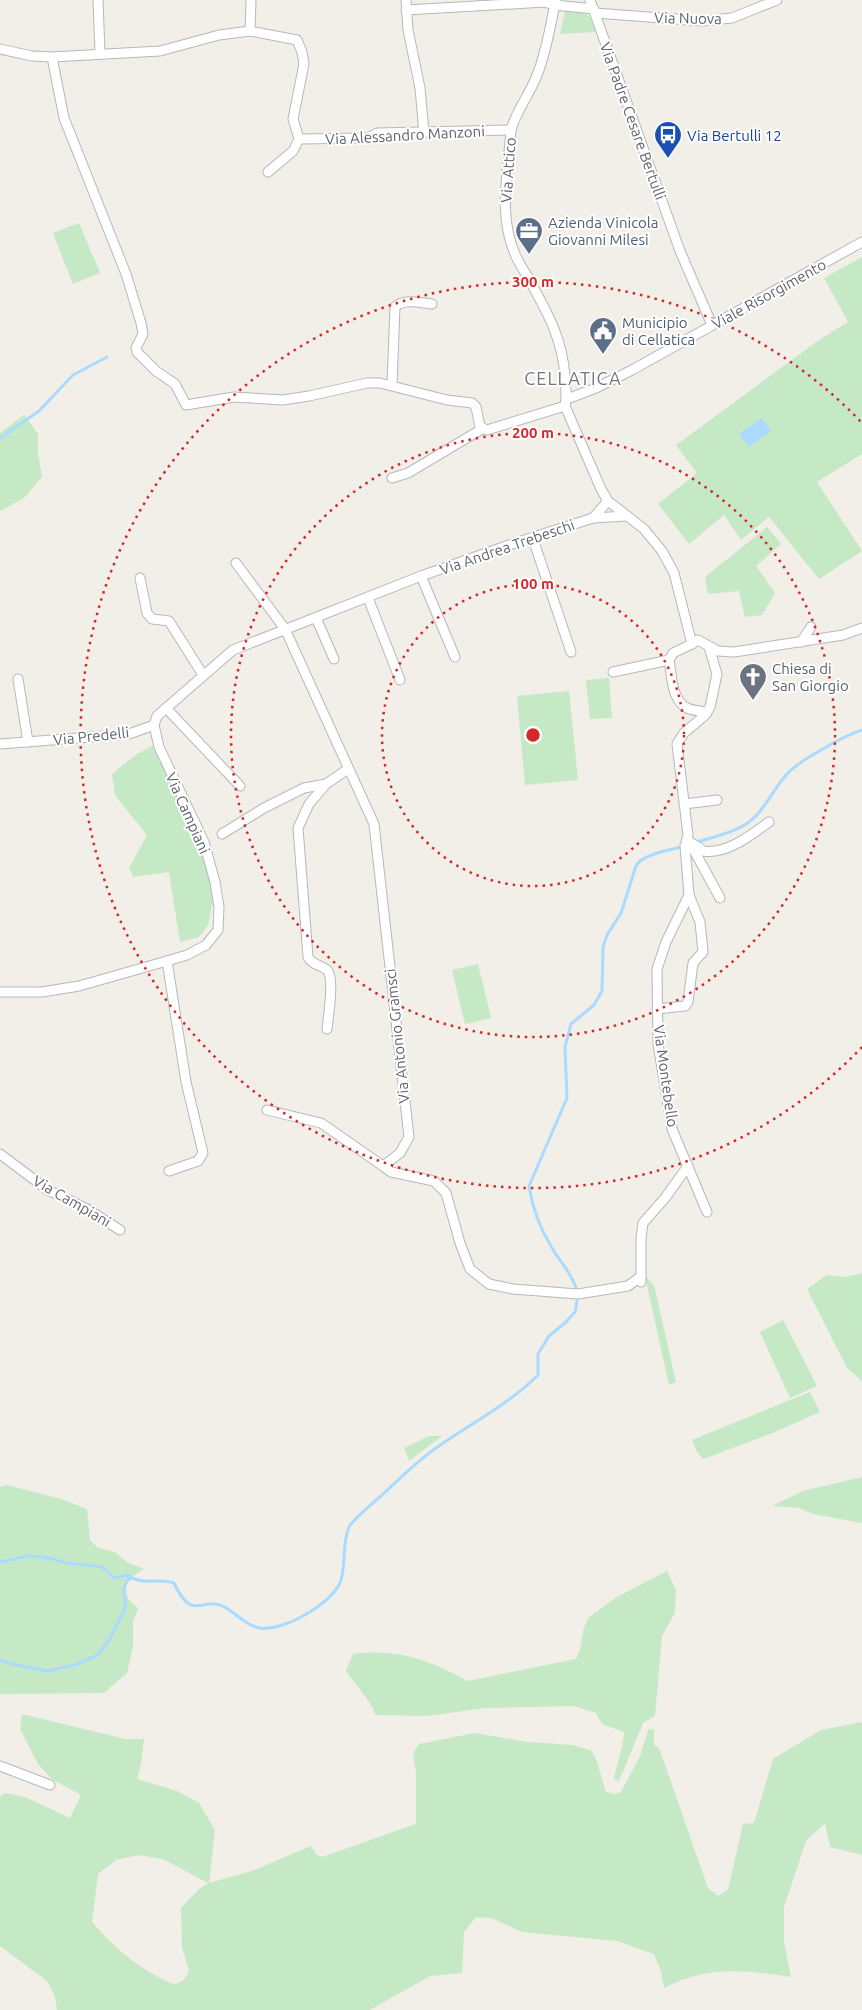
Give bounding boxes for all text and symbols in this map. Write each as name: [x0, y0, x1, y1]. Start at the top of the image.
street label: Via Nuova: [654, 9, 722, 27]
street label: Via Padre Cesare Bertulli: [597, 40, 669, 202]
bus stop icon: Via Bertulli 12: [653, 120, 683, 159]
street label: Via Alessandro Manzoni: [325, 122, 485, 148]
place label: Via Bertulli 12: [687, 127, 782, 144]
street label: Via Attico: [497, 137, 519, 203]
place label: Azienda Vinicola Giovanni Milesi: [548, 214, 659, 248]
office icon: Azienda Vinicola Giovanni Milesi: [514, 216, 544, 255]
street label: Viale Risorgimento: [709, 256, 829, 332]
text: 300 m: [512, 273, 554, 290]
place label: Municipio di Cellatica: [622, 314, 695, 348]
public building icon: Municipio di Cellatica: [588, 316, 618, 355]
district label: CELLATICA: [524, 368, 622, 388]
text: 200 m: [512, 424, 554, 441]
street label: Via Andrea Trebeschi: [437, 516, 577, 578]
text: 100 m: [512, 575, 554, 592]
place label: Chiesa di San Giorgio: [772, 660, 849, 694]
church icon: Chiesa di San Giorgio: [738, 662, 768, 701]
street label: Via Predelli: [52, 724, 130, 748]
centre of rings: [524, 726, 542, 744]
street label: Via Campiani: [163, 770, 213, 856]
street label: Via Antonio Gramsci: [381, 968, 413, 1104]
street label: Via Montebello: [650, 1024, 682, 1128]
street label: Via Campiani: [30, 1172, 114, 1230]

